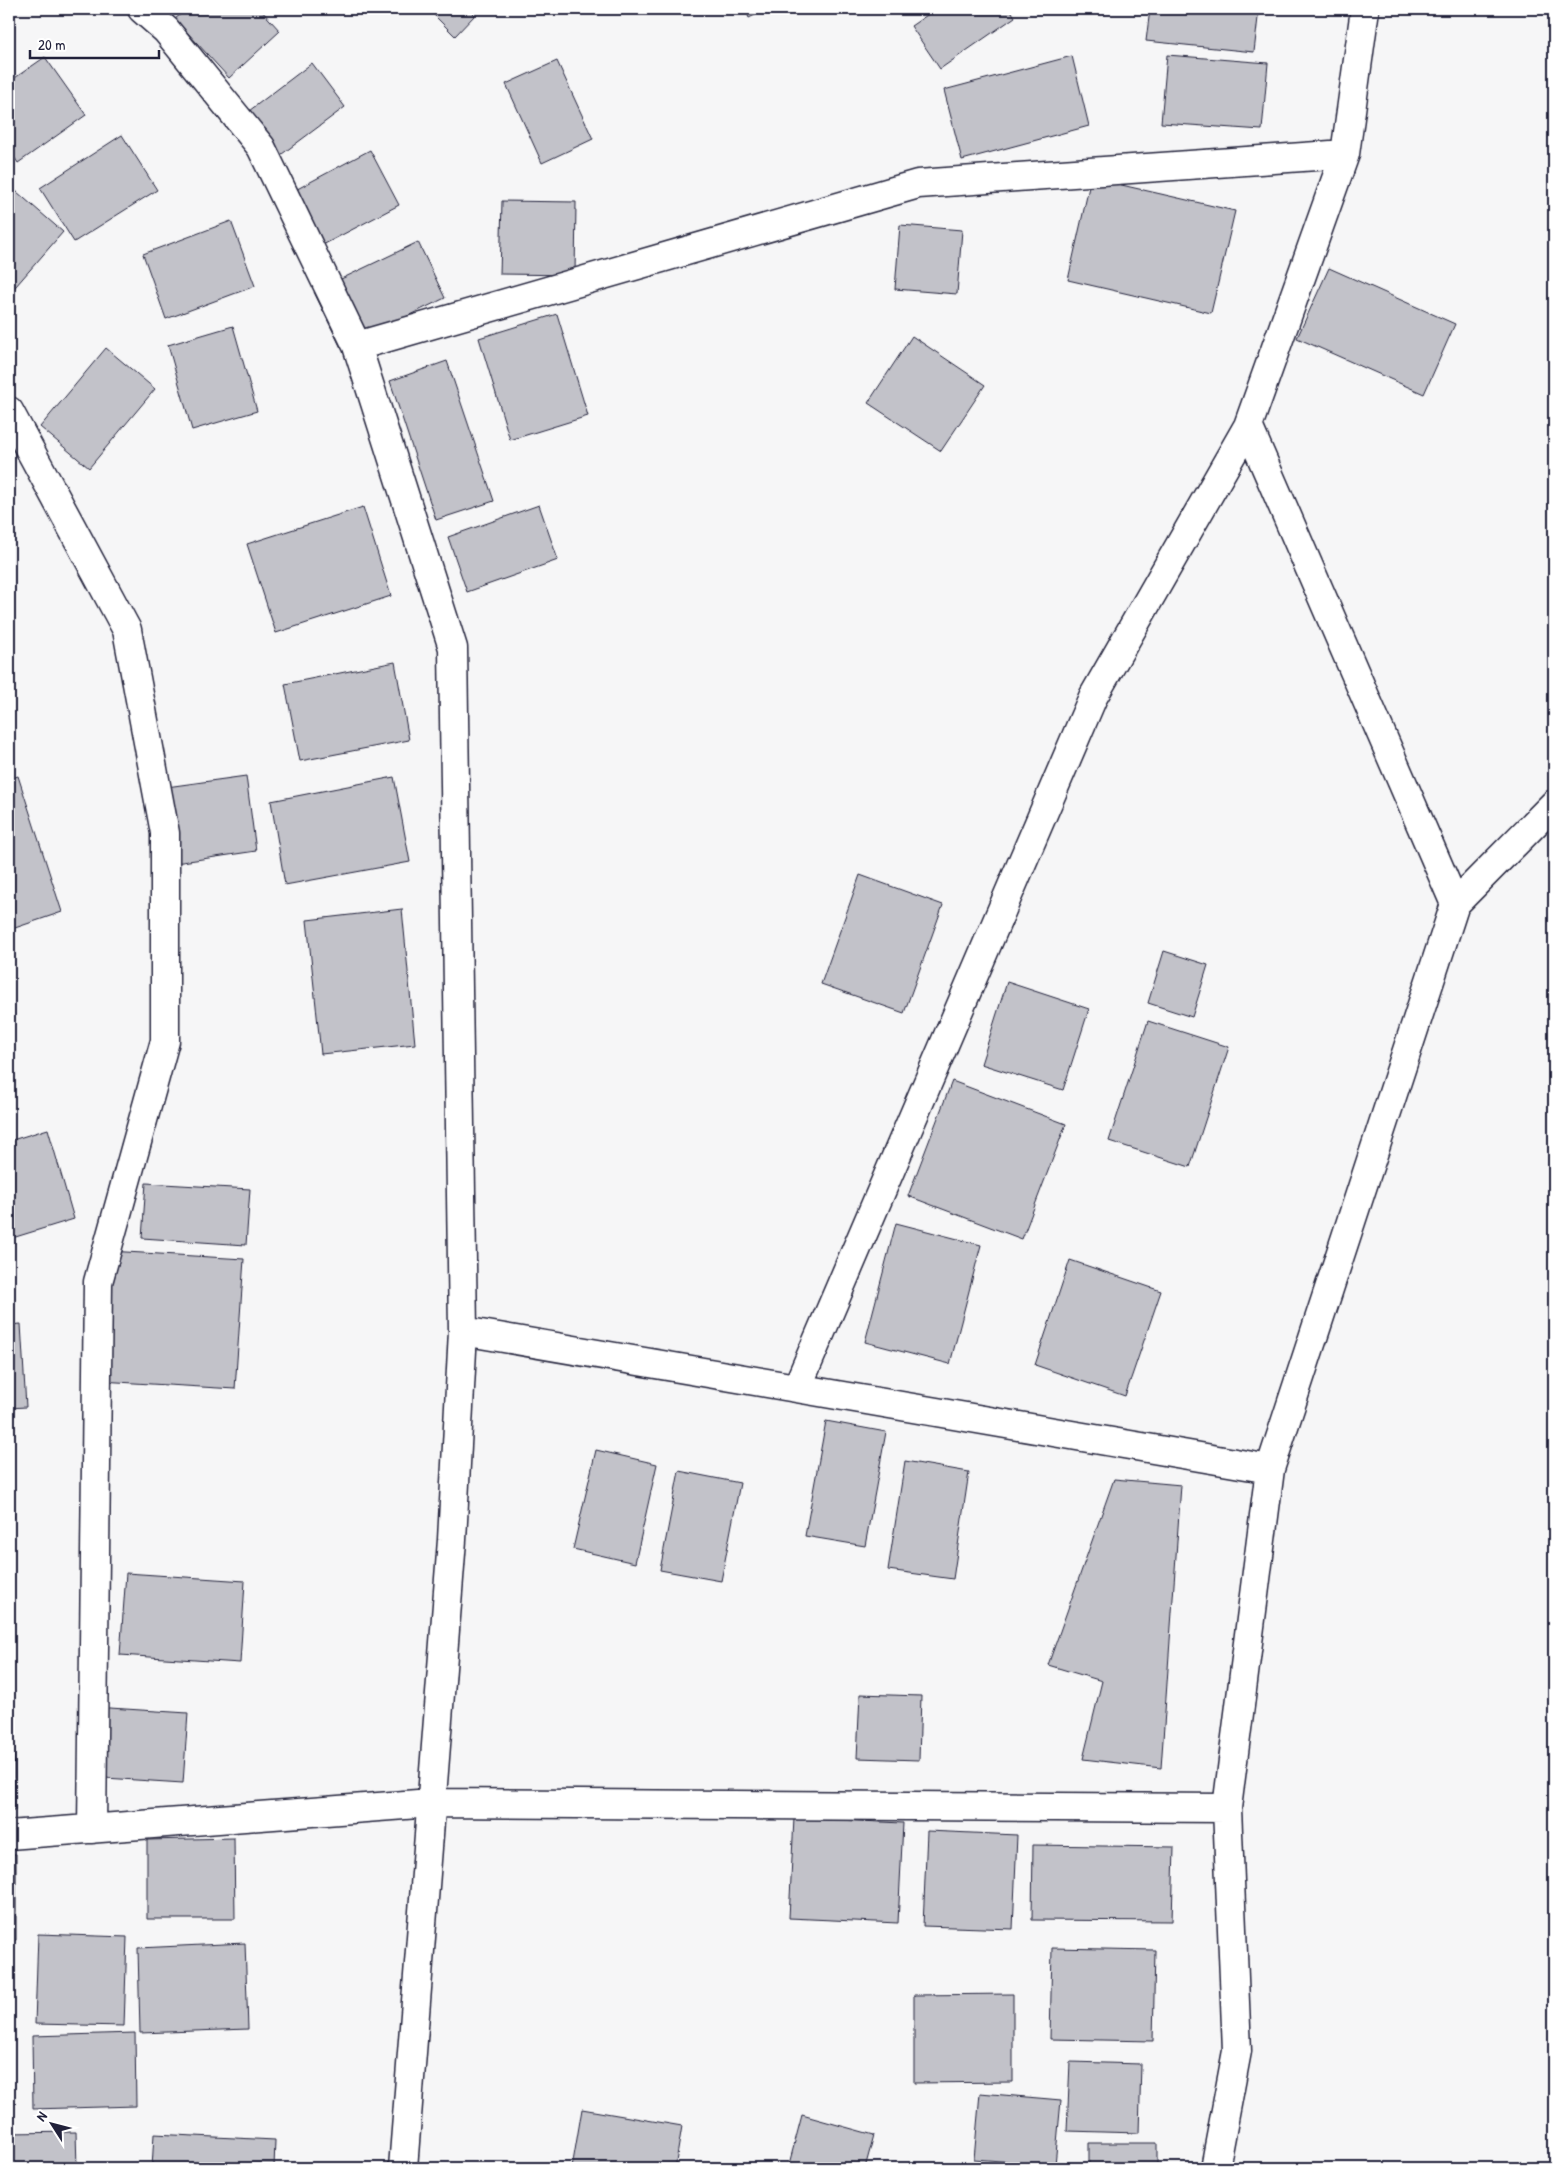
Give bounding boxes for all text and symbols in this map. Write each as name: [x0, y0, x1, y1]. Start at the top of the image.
scale bar: [30, 28, 159, 60]
text: 20 m: [38, 34, 65, 55]
north arrow: [28, 2100, 78, 2150]
text: N: [31, 2107, 51, 2125]

